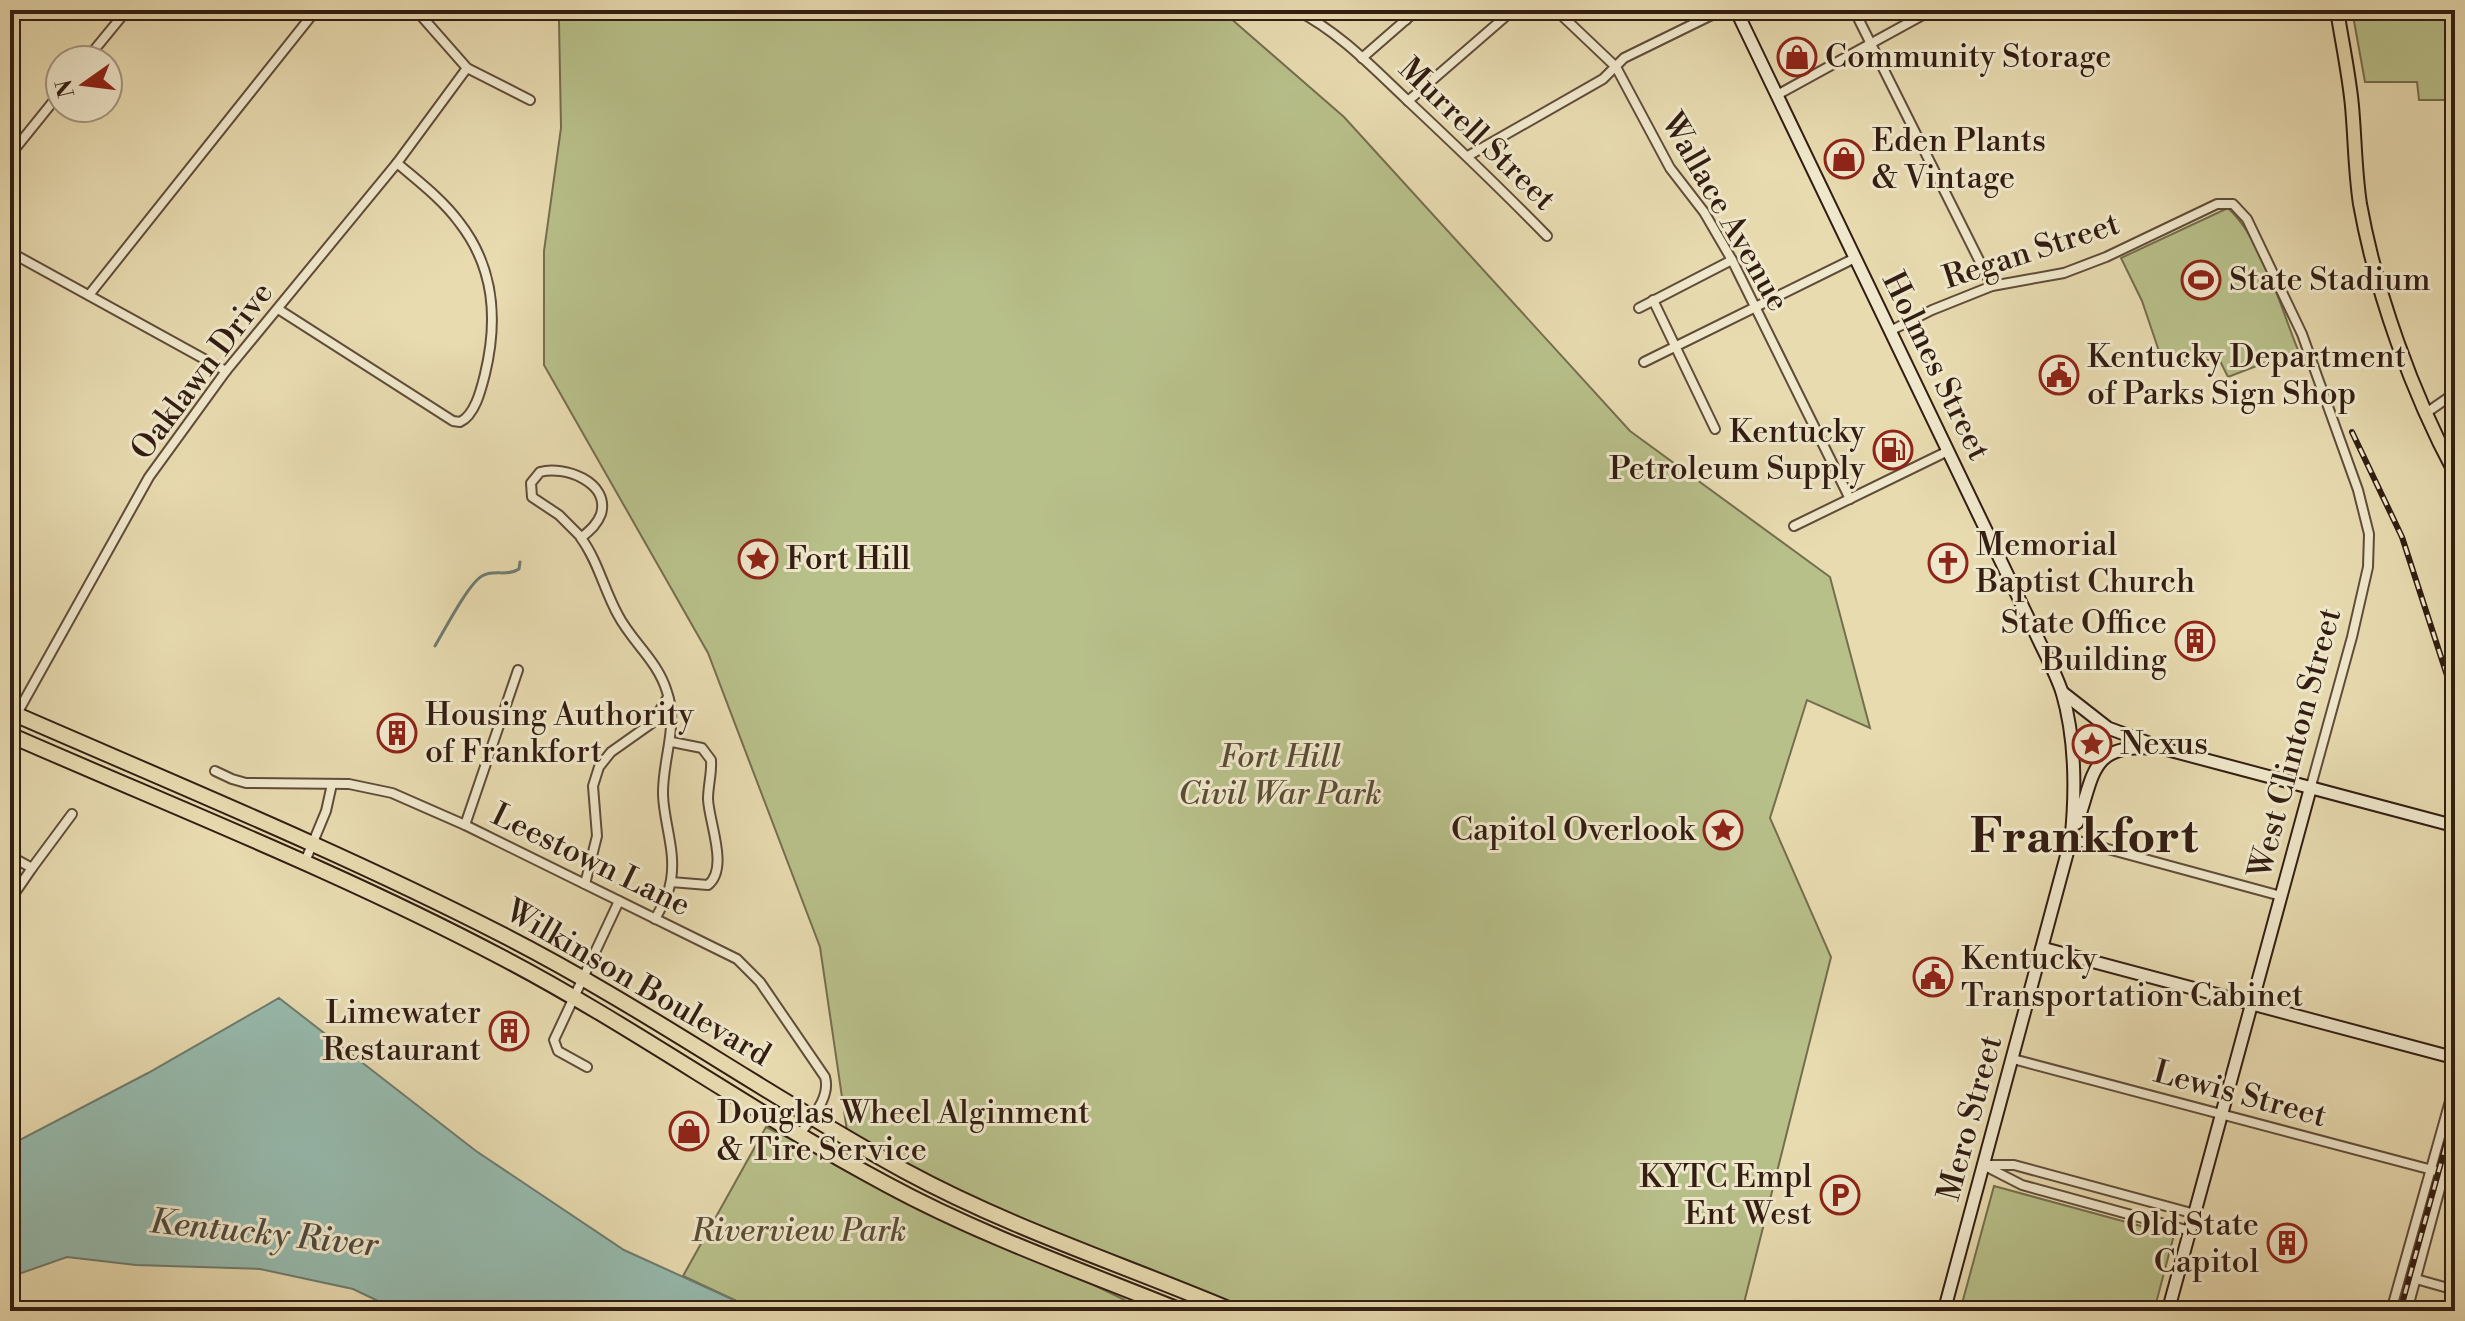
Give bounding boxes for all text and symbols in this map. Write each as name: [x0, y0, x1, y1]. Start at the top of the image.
shop icon: Community Storage: [1776, 36, 1818, 78]
place label: Community Storage: [1825, 37, 2112, 77]
north arrow: [44, 44, 124, 124]
street label: Murrell Street: [1390, 49, 1564, 219]
text: N: [51, 76, 81, 100]
street label: Wallace Avenue: [1652, 105, 1798, 318]
place label: Eden Plants & Vintage: [1872, 121, 2046, 198]
shop icon: Eden Plants & Vintage: [1823, 138, 1865, 180]
street label: Regan Street: [1938, 204, 2124, 298]
sports icon: State Stadium: [2180, 259, 2222, 301]
place label: State Stadium: [2229, 260, 2431, 300]
street label: Holmes Street: [1873, 265, 1999, 467]
street label: Oaklawn Drive: [122, 274, 282, 468]
place label: Kentucky Department of Parks Sign Shop: [2087, 337, 2406, 414]
public building icon: Kentucky Department of Parks Sign Shop: [2038, 354, 2080, 396]
place label: Kentucky Petroleum Supply: [1609, 412, 1865, 489]
fuel station icon: Kentucky Petroleum Supply: [1872, 429, 1914, 471]
place label: Memorial Baptist Church: [1975, 525, 2195, 602]
place icon: Fort Hill: [737, 538, 779, 580]
place label: Fort Hill: [786, 539, 911, 579]
church icon: Memorial Baptist Church: [1927, 542, 1969, 584]
place label: State Office Building: [2001, 603, 2167, 680]
street label: West Clinton Street: [2239, 604, 2350, 883]
building icon: State Office Building: [2174, 620, 2216, 662]
place label: Housing Authority of Frankfort: [425, 695, 694, 772]
building icon: Housing Authority of Frankfort: [376, 712, 418, 754]
place icon: Nexus: [2071, 723, 2113, 765]
place label: Nexus: [2120, 724, 2208, 764]
park label: Fort Hill Civil War Park: [1178, 737, 1382, 814]
street label: Leestown Lane: [485, 795, 697, 925]
district label: Frankfort: [1970, 808, 2199, 868]
place icon: Capitol Overlook: [1702, 809, 1744, 851]
place label: Capitol Overlook: [1451, 810, 1697, 850]
street label: Wilkinson Boulevard: [497, 890, 778, 1075]
place label: Kentucky Transportation Cabinet: [1961, 939, 2303, 1016]
public building icon: Kentucky Transportation Cabinet: [1912, 956, 1954, 998]
place label: Limewater Restaurant: [322, 993, 481, 1070]
building icon: Limewater Restaurant: [488, 1010, 530, 1052]
street label: Mero Street: [1929, 1031, 2011, 1205]
street label: Lewis Street: [2149, 1052, 2331, 1136]
place label: Douglas Wheel Alginment & Tire Service: [717, 1093, 1090, 1170]
shop icon: Douglas Wheel Alginment & Tire Service: [668, 1110, 710, 1152]
place label: KYTC Empl Ent West: [1639, 1157, 1813, 1234]
parking icon: KYTC Empl Ent West: [1819, 1174, 1861, 1216]
water label: Kentucky River: [148, 1201, 381, 1267]
place label: Old State Capitol: [2126, 1205, 2260, 1282]
park label: Riverview Park: [691, 1211, 906, 1251]
building icon: Old State Capitol: [2266, 1222, 2308, 1264]

